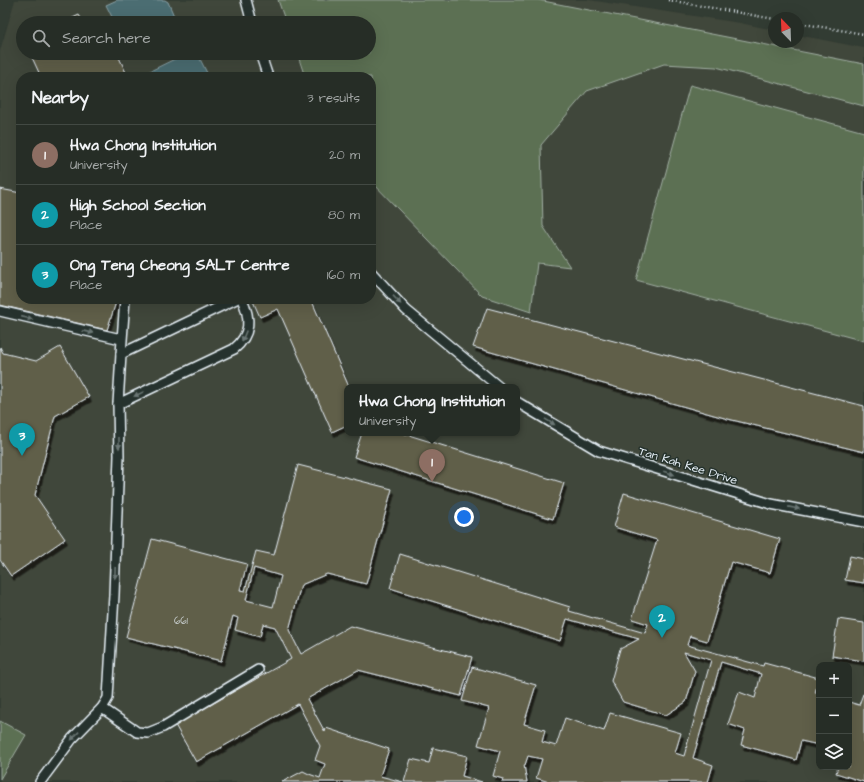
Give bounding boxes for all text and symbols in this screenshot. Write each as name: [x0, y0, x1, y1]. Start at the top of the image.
north arrow: [768, 12, 804, 48]
search box: [16, 16, 376, 60]
icon: search: [30, 27, 52, 49]
text: Search here: [62, 28, 151, 49]
text: Nearby: [32, 86, 89, 110]
text: 3 results: [307, 89, 360, 107]
text: Hwa Chong Institution: [70, 135, 216, 156]
text: 1: [44, 146, 46, 164]
text: 20 m: [329, 146, 360, 164]
text: University: [70, 156, 128, 174]
text: High School Section: [70, 195, 206, 216]
text: 2: [41, 206, 49, 224]
text: 80 m: [328, 206, 360, 224]
text: Place: [70, 216, 102, 234]
text: Ong Teng Cheong SALT Centre: [70, 255, 290, 276]
text: 3: [42, 266, 48, 284]
text: 160 m: [327, 266, 360, 284]
text: Place: [70, 276, 102, 294]
one-way arrow: [393, 295, 402, 306]
one-way arrow: [21, 315, 33, 321]
one-way arrow: [82, 329, 94, 335]
one-way arrow: [241, 331, 247, 343]
popup: [344, 384, 520, 436]
one-way arrow: [134, 391, 145, 397]
text: Hwa Chong Institution: [359, 391, 505, 412]
text: University: [359, 412, 417, 430]
one-way arrow: [545, 418, 555, 426]
pin: 3: [9, 423, 35, 456]
one-way arrow: [116, 437, 122, 450]
street label: Tan Kah Kee Drive: [637, 443, 740, 489]
pin: 1: [419, 449, 445, 482]
one-way arrow: [663, 470, 675, 476]
one-way arrow: [788, 506, 800, 512]
your location: [454, 507, 474, 527]
one-way arrow: [111, 567, 118, 579]
pin: 2: [649, 605, 675, 638]
house number: 661: [174, 614, 189, 628]
map controls: [816, 662, 852, 770]
button: +: [816, 662, 852, 698]
button: −: [816, 698, 852, 734]
one-way arrow: [70, 731, 80, 741]
button: layers: [816, 734, 852, 770]

